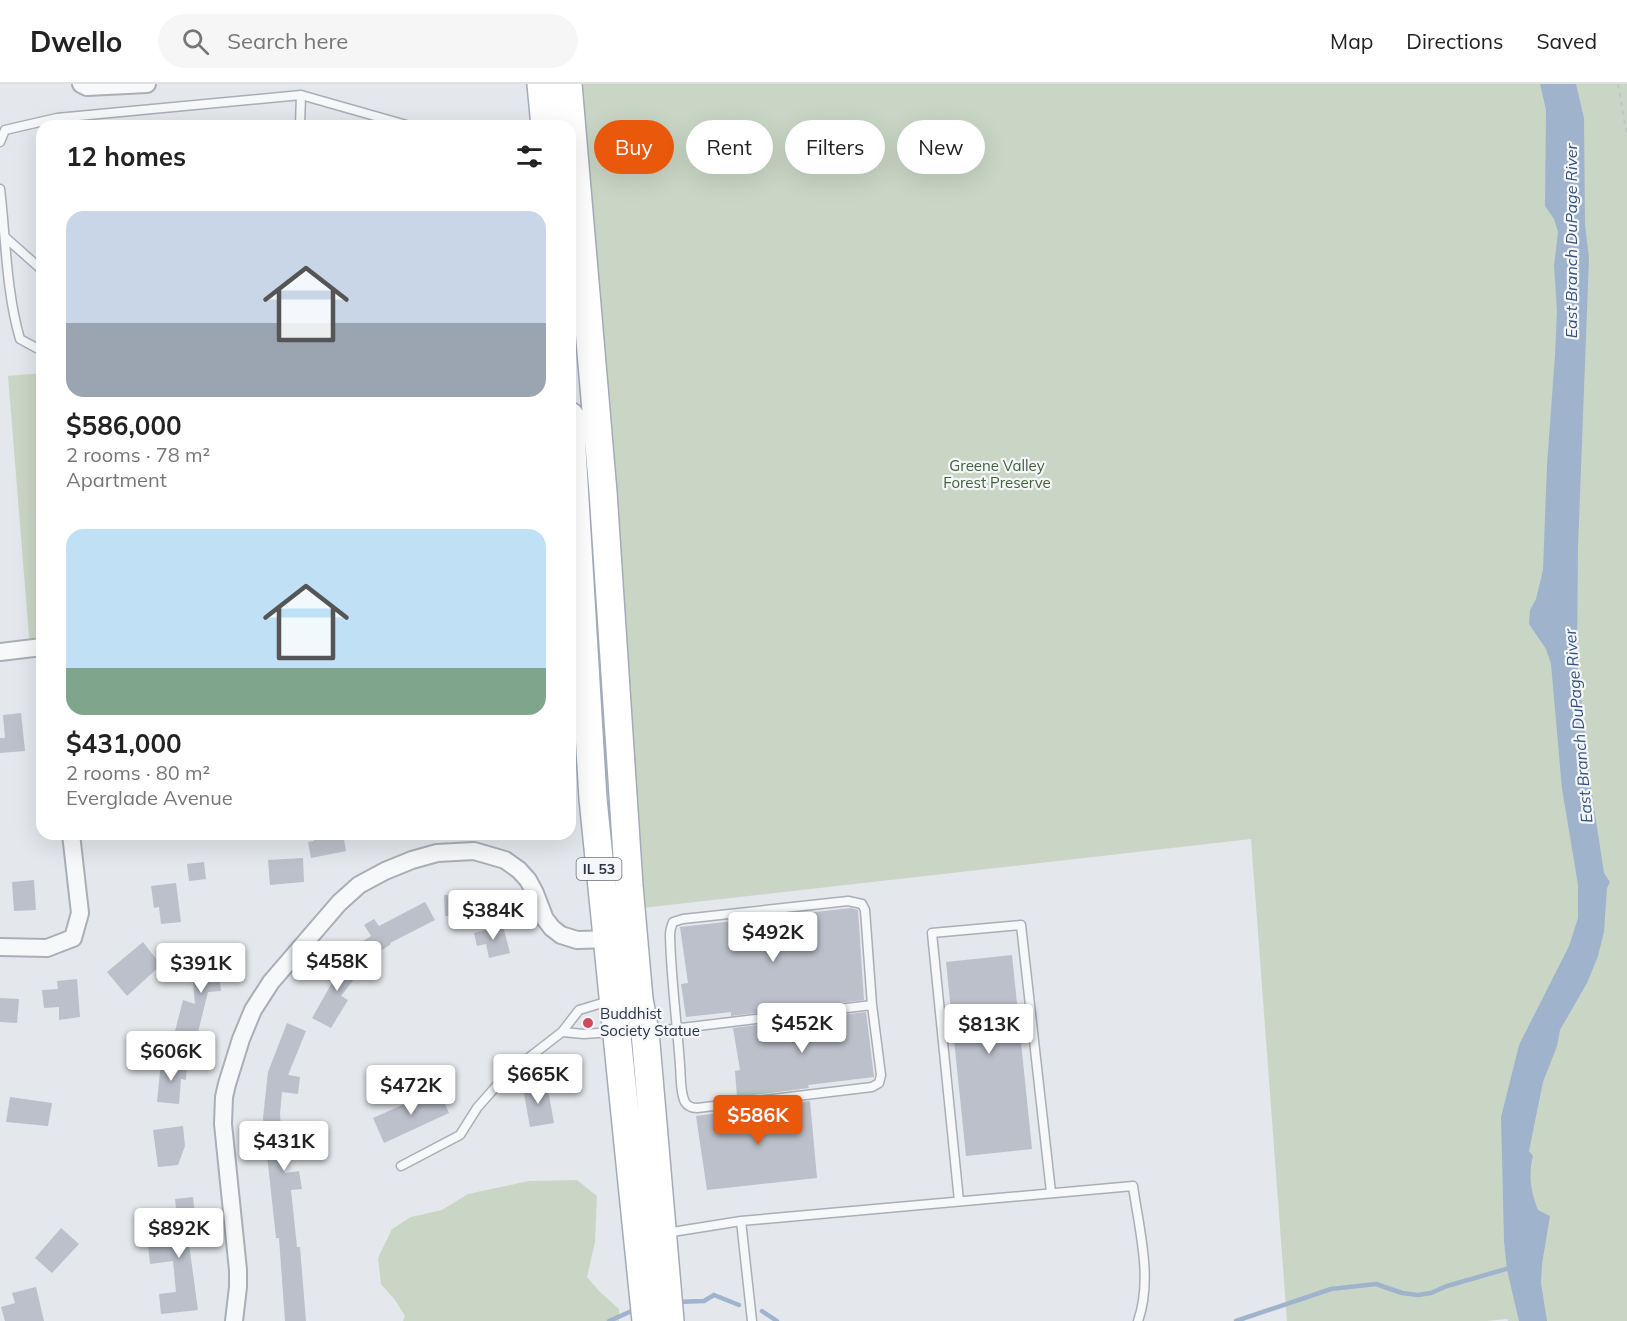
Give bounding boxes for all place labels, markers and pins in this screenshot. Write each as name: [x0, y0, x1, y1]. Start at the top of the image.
pin: $384K: [451, 890, 535, 941]
pin: $492K: [731, 912, 815, 963]
pin: $458K: [295, 941, 379, 992]
pin: $391K: [159, 943, 243, 994]
pin: $452K: [760, 1003, 844, 1054]
place label: Buddhist Society Statue: [600, 1004, 700, 1040]
pin: $813K: [947, 1004, 1031, 1055]
marker: Buddhist Society Statue: [581, 1016, 595, 1030]
pin: $606K: [129, 1031, 213, 1082]
pin: $665K: [496, 1054, 580, 1105]
pin: $472K: [369, 1065, 453, 1116]
pin: $586K: [716, 1095, 800, 1146]
pin: $431K: [242, 1121, 326, 1172]
pin: $892K: [137, 1208, 221, 1259]

